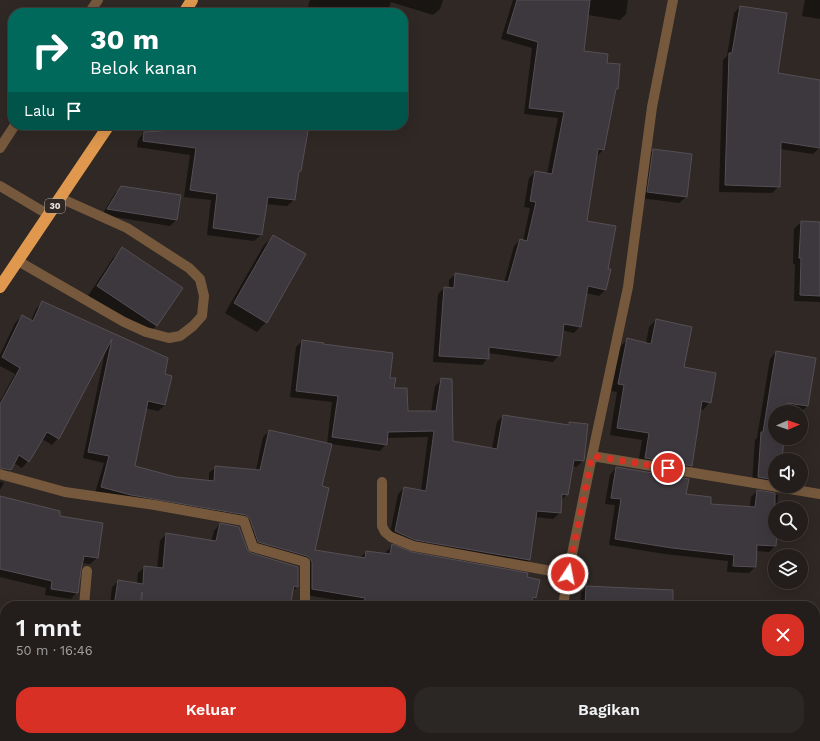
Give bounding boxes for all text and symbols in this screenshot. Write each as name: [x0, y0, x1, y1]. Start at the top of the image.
text: 30 m: [90, 23, 159, 56]
icon: right: [24, 24, 76, 76]
text: Belok kanan: [90, 57, 197, 78]
icon: arrive: [63, 100, 85, 122]
text: Lalu: [24, 102, 55, 120]
road number: 30: [45, 199, 65, 213]
north arrow: [768, 405, 808, 445]
map controls: [768, 405, 808, 589]
pin: [651, 451, 685, 485]
button: sound: [768, 453, 808, 493]
icon: arrive: [657, 457, 679, 479]
button: search: [768, 501, 808, 541]
button: layers: [768, 549, 808, 589]
position arrow: [547, 553, 589, 595]
text: 1 mnt: [16, 614, 81, 642]
button: close: [762, 614, 804, 656]
text: 50 m · 16:46: [16, 643, 93, 658]
button: Keluar: [16, 687, 406, 733]
button: Bagikan: [414, 687, 804, 733]

